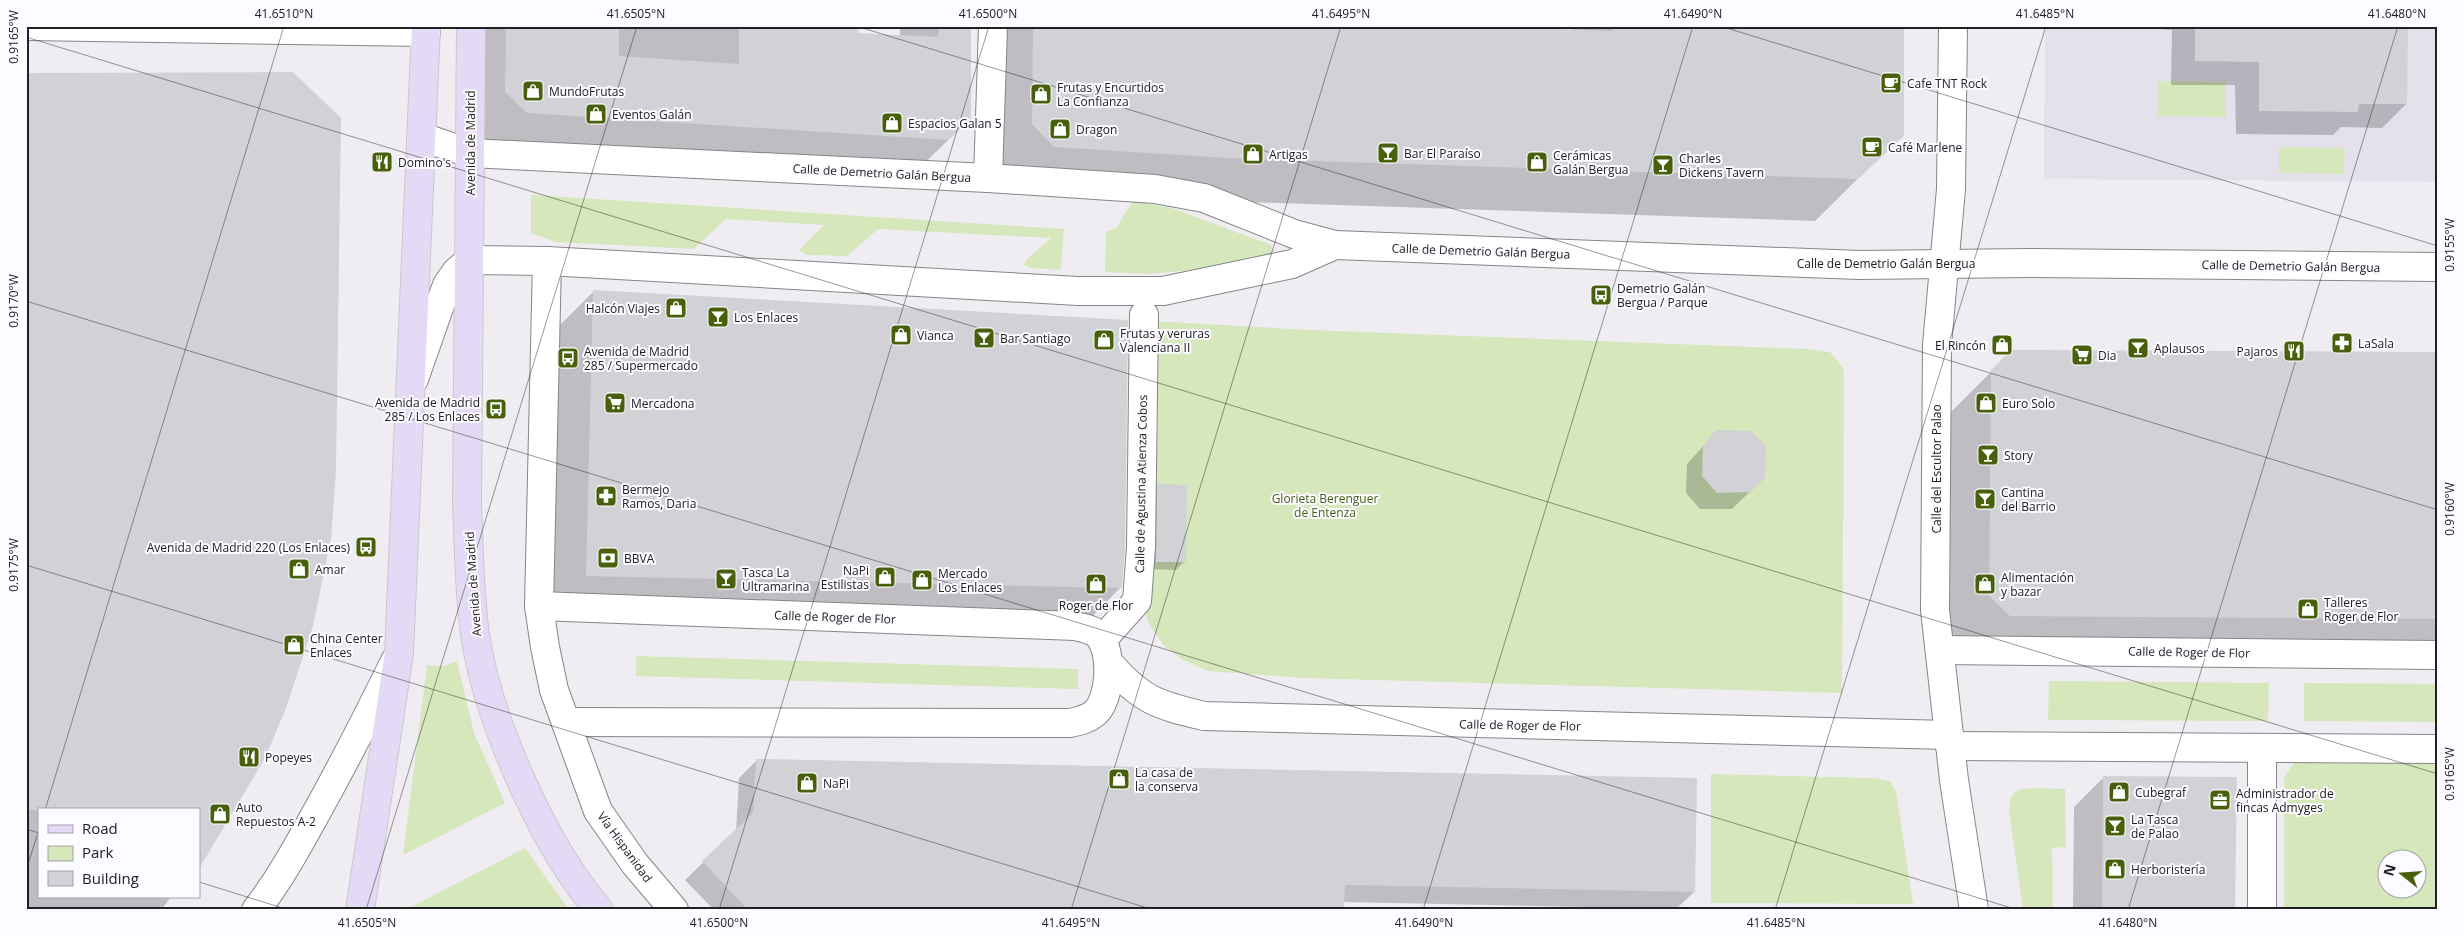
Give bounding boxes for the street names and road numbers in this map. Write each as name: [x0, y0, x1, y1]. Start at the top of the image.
street label: Avenida de Madrid: [462, 90, 479, 196]
street label: Calle de Demetrio Galán Bergua: [792, 160, 972, 186]
street label: Calle de Demetrio Galán Bergua: [1391, 239, 1571, 263]
street label: Calle de Demetrio Galán Bergua: [1797, 255, 1975, 272]
street label: Calle de Demetrio Galán Bergua: [2202, 256, 2380, 276]
street label: Calle de Agustina Atienza Cobos: [1131, 394, 1151, 573]
street label: Calle del Escultor Palao: [1928, 404, 1945, 534]
street label: Avenida de Madrid: [461, 531, 485, 637]
street label: Calle de Roger de Flor: [774, 606, 896, 628]
street label: Calle de Roger de Flor: [2128, 642, 2250, 662]
street label: Calle de Roger de Flor: [1459, 715, 1581, 735]
street label: Vía Hispanidad: [594, 808, 656, 886]

